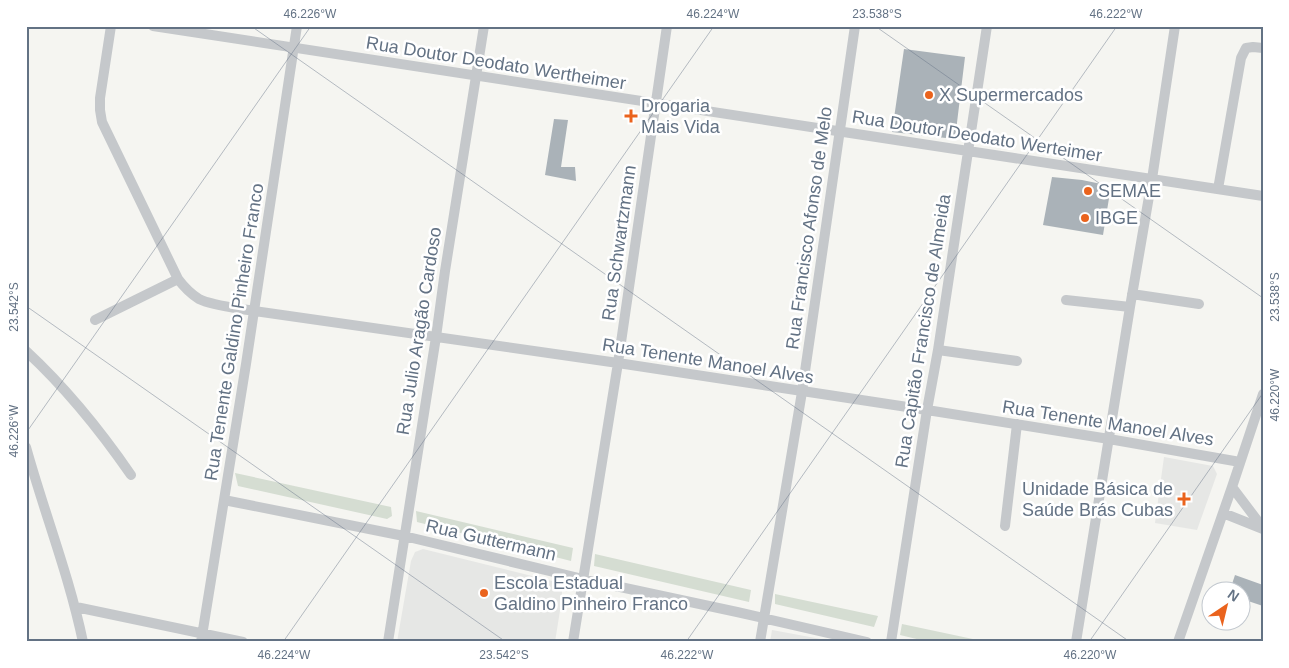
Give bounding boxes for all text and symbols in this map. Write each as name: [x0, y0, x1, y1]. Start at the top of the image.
text: 46.226°W: [284, 7, 337, 21]
text: 46.224°W: [687, 7, 740, 21]
text: 23.538°S: [852, 7, 902, 21]
text: 46.222°W: [1090, 7, 1143, 21]
street label: Rua Doutor Deodato Wertheimer: [365, 33, 627, 93]
place label: X Supermercados: [939, 85, 1083, 105]
marker: X Supermercados: [923, 89, 935, 101]
place label: Drogaria Mais Vida: [641, 96, 721, 137]
street label: Rua Francisco Afonso de Melo: [782, 105, 836, 351]
street label: Rua Doutor Deodato Werteimer: [851, 106, 1103, 166]
marker: Drogaria Mais Vida: [625, 110, 637, 122]
street label: Rua Schwartzmann: [598, 164, 640, 322]
place label: SEMAE: [1098, 181, 1161, 201]
street label: Rua Tenente Galdino Pinheiro Franco: [201, 182, 267, 482]
marker: SEMAE: [1082, 185, 1094, 197]
street label: Rua Capitão Francisco de Almeida: [891, 192, 955, 469]
place label: IBGE: [1095, 208, 1138, 228]
marker: IBGE: [1079, 212, 1091, 224]
street label: Rua Julio Aragão Cardoso: [393, 226, 445, 436]
text: 23.538°S: [1268, 272, 1282, 322]
text: 23.542°S: [7, 282, 21, 332]
street label: Rua Tenente Manoel Alves: [601, 334, 815, 388]
text: 46.220°W: [1268, 368, 1282, 421]
street label: Rua Tenente Manoel Alves: [1001, 396, 1215, 450]
text: 46.226°W: [7, 404, 21, 457]
place label: Unidade Básica de Saúde Brás Cubas: [1022, 479, 1173, 520]
marker: Unidade Básica de Saúde Brás Cubas: [1177, 492, 1191, 506]
street label: Rua Guttermann: [424, 515, 558, 565]
place label: Escola Estadual Galdino Pinheiro Franco: [494, 573, 688, 614]
north arrow: [1202, 580, 1252, 630]
text: N: [1225, 586, 1242, 605]
marker: Escola Estadual Galdino Pinheiro Franco: [478, 587, 490, 599]
text: 46.224°W: [258, 648, 311, 662]
text: 23.542°S: [479, 648, 529, 662]
text: 46.222°W: [661, 648, 714, 662]
text: 46.220°W: [1064, 648, 1117, 662]

